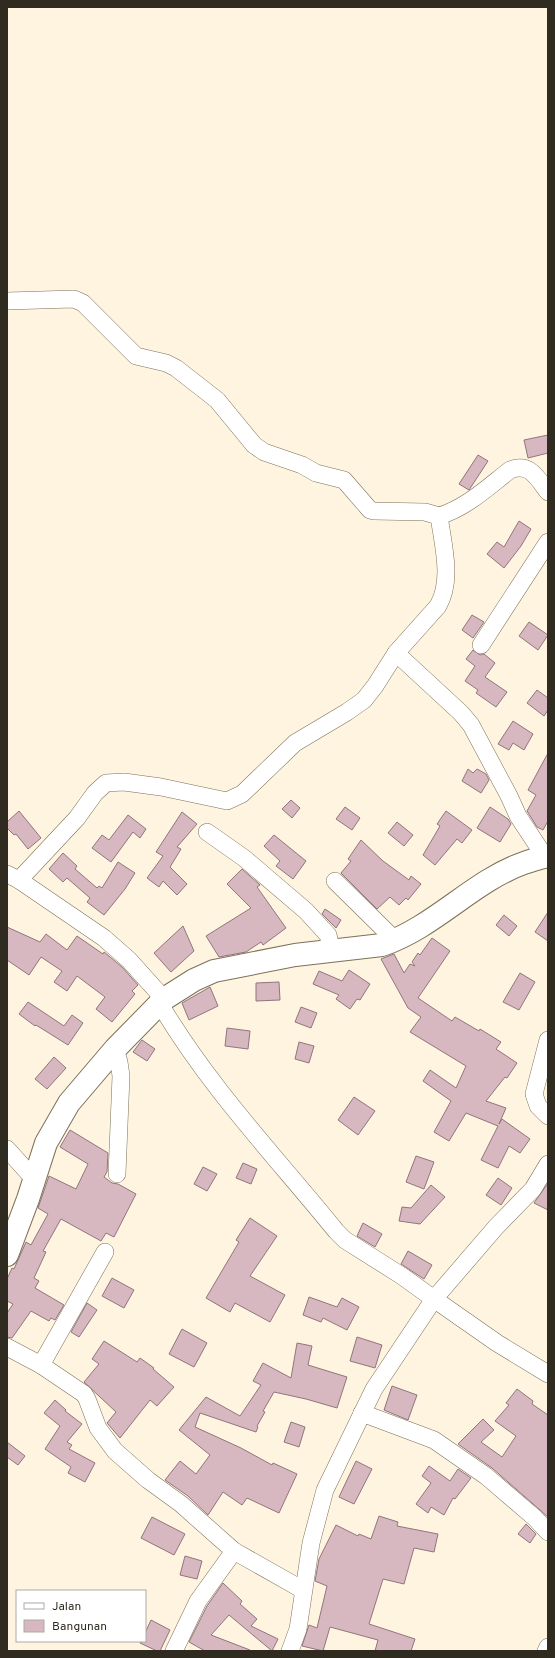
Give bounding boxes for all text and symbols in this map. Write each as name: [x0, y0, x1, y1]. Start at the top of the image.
legend: [16, 1590, 146, 1642]
text: Jalan: [52, 1599, 81, 1615]
text: Bangunan: [52, 1619, 107, 1635]

